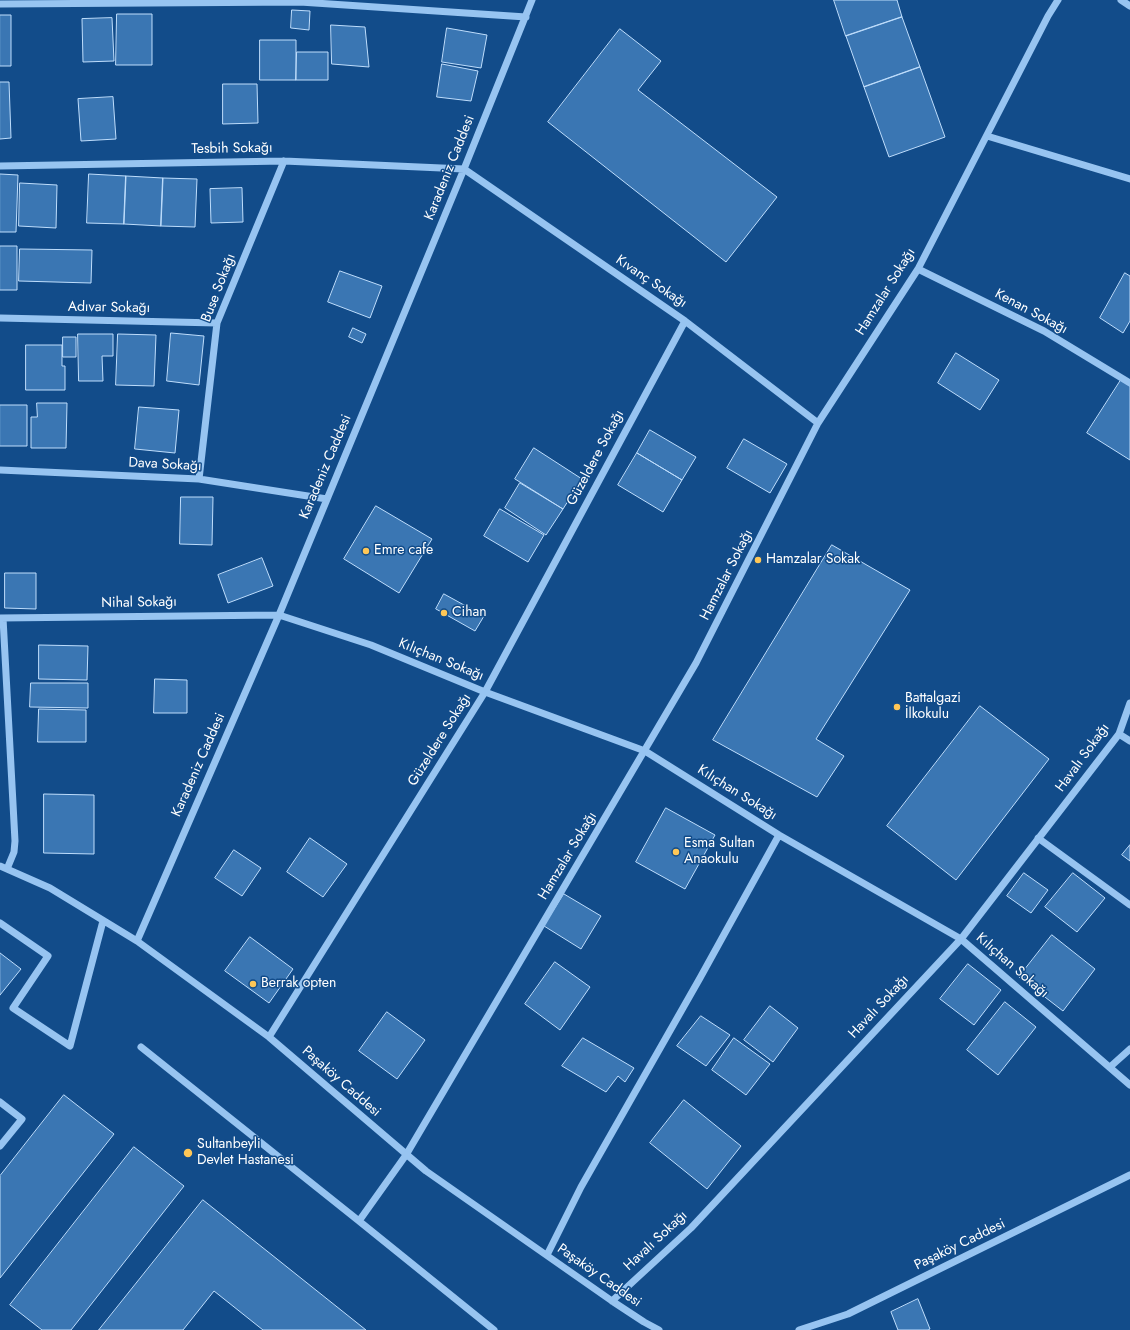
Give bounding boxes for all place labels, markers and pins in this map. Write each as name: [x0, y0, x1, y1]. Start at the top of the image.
place label: Emre cafe: [374, 543, 433, 559]
marker: Emre cafe: [361, 546, 371, 556]
place label: Hamzalar Sokak: [766, 552, 860, 568]
marker: Hamzalar Sokak: [753, 555, 763, 565]
place label: Cihan: [452, 605, 487, 621]
marker: Cihan: [439, 608, 449, 618]
place label: Battalgazi İlkokulu: [905, 691, 961, 724]
marker: Battalgazi İlkokulu: [892, 702, 902, 712]
place label: Esma Sultan Anaokulu: [684, 836, 755, 868]
marker: Esma Sultan Anaokulu: [671, 847, 681, 857]
place label: Berrak opten: [261, 976, 336, 992]
marker: Berrak opten: [248, 979, 258, 989]
place label: Sultanbeyli Devlet Hastanesi: [197, 1137, 294, 1170]
marker: Sultanbeyli Devlet Hastanesi: [182, 1147, 194, 1159]

